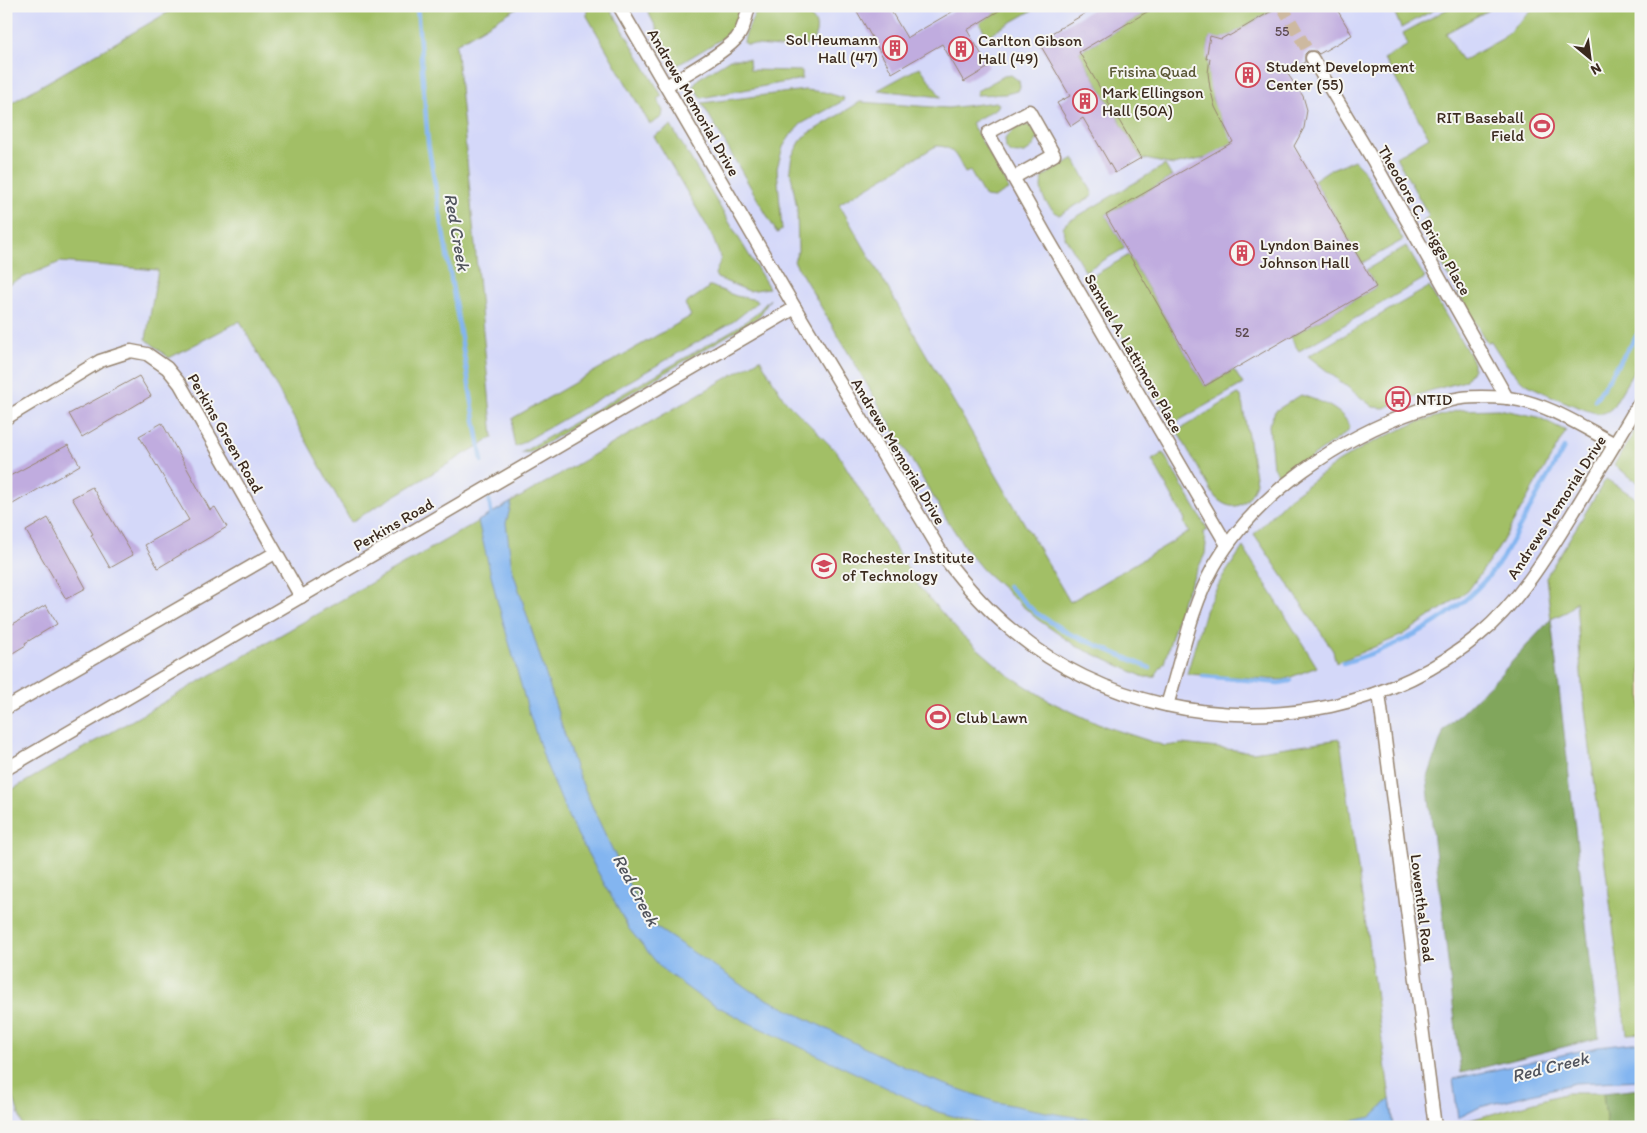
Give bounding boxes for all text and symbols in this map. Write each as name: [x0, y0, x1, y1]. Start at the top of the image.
house number: 55: [1275, 23, 1289, 40]
street label: Andrews Memorial Drive: [643, 25, 744, 180]
place label: Sol Heumann Hall (47): [786, 30, 878, 67]
place label: Carlton Gibson Hall (49): [978, 31, 1082, 68]
north arrow: [1564, 32, 1614, 82]
building icon: Sol Heumann Hall (47): [882, 35, 908, 61]
building icon: Carlton Gibson Hall (49): [948, 36, 974, 62]
place label: Student Development Center (55): [1266, 57, 1415, 94]
text: N: [1588, 59, 1604, 79]
park label: Frisina Quad: [1109, 62, 1197, 81]
building icon: Student Development Center (55): [1235, 62, 1261, 88]
place label: Mark Ellingson Hall (50A): [1102, 83, 1204, 120]
building icon: Mark Ellingson Hall (50A): [1072, 88, 1098, 114]
place label: RIT Baseball Field: [1437, 108, 1524, 145]
sports icon: RIT Baseball Field: [1529, 113, 1555, 139]
street label: Theodore C. Briggs Place: [1374, 142, 1475, 299]
water label: Red Creek: [439, 192, 475, 274]
place label: Lyndon Baines Johnson Hall: [1260, 235, 1359, 272]
building icon: Lyndon Baines Johnson Hall: [1229, 240, 1255, 266]
street label: Samuel A. Lattimore Place: [1080, 270, 1187, 436]
house number: 52: [1235, 324, 1250, 341]
street label: Perkins Green Road: [184, 370, 268, 497]
street label: Andrews Memorial Drive: [847, 374, 950, 528]
bus stop icon: NTID: [1385, 386, 1411, 412]
place label: NTID: [1416, 390, 1452, 409]
street label: Andrews Memorial Drive: [1503, 432, 1610, 583]
street label: Perkins Road: [350, 494, 437, 555]
place label: Rochester Institute of Technology: [842, 548, 975, 585]
school or university icon: Rochester Institute of Technology: [811, 553, 837, 579]
sports icon: Club Lawn: [925, 704, 951, 730]
place label: Club Lawn: [956, 708, 1027, 727]
water label: Red Creek: [608, 850, 665, 931]
street label: Lowenthal Road: [1406, 853, 1439, 963]
water label: Red Creek: [1509, 1046, 1592, 1087]

